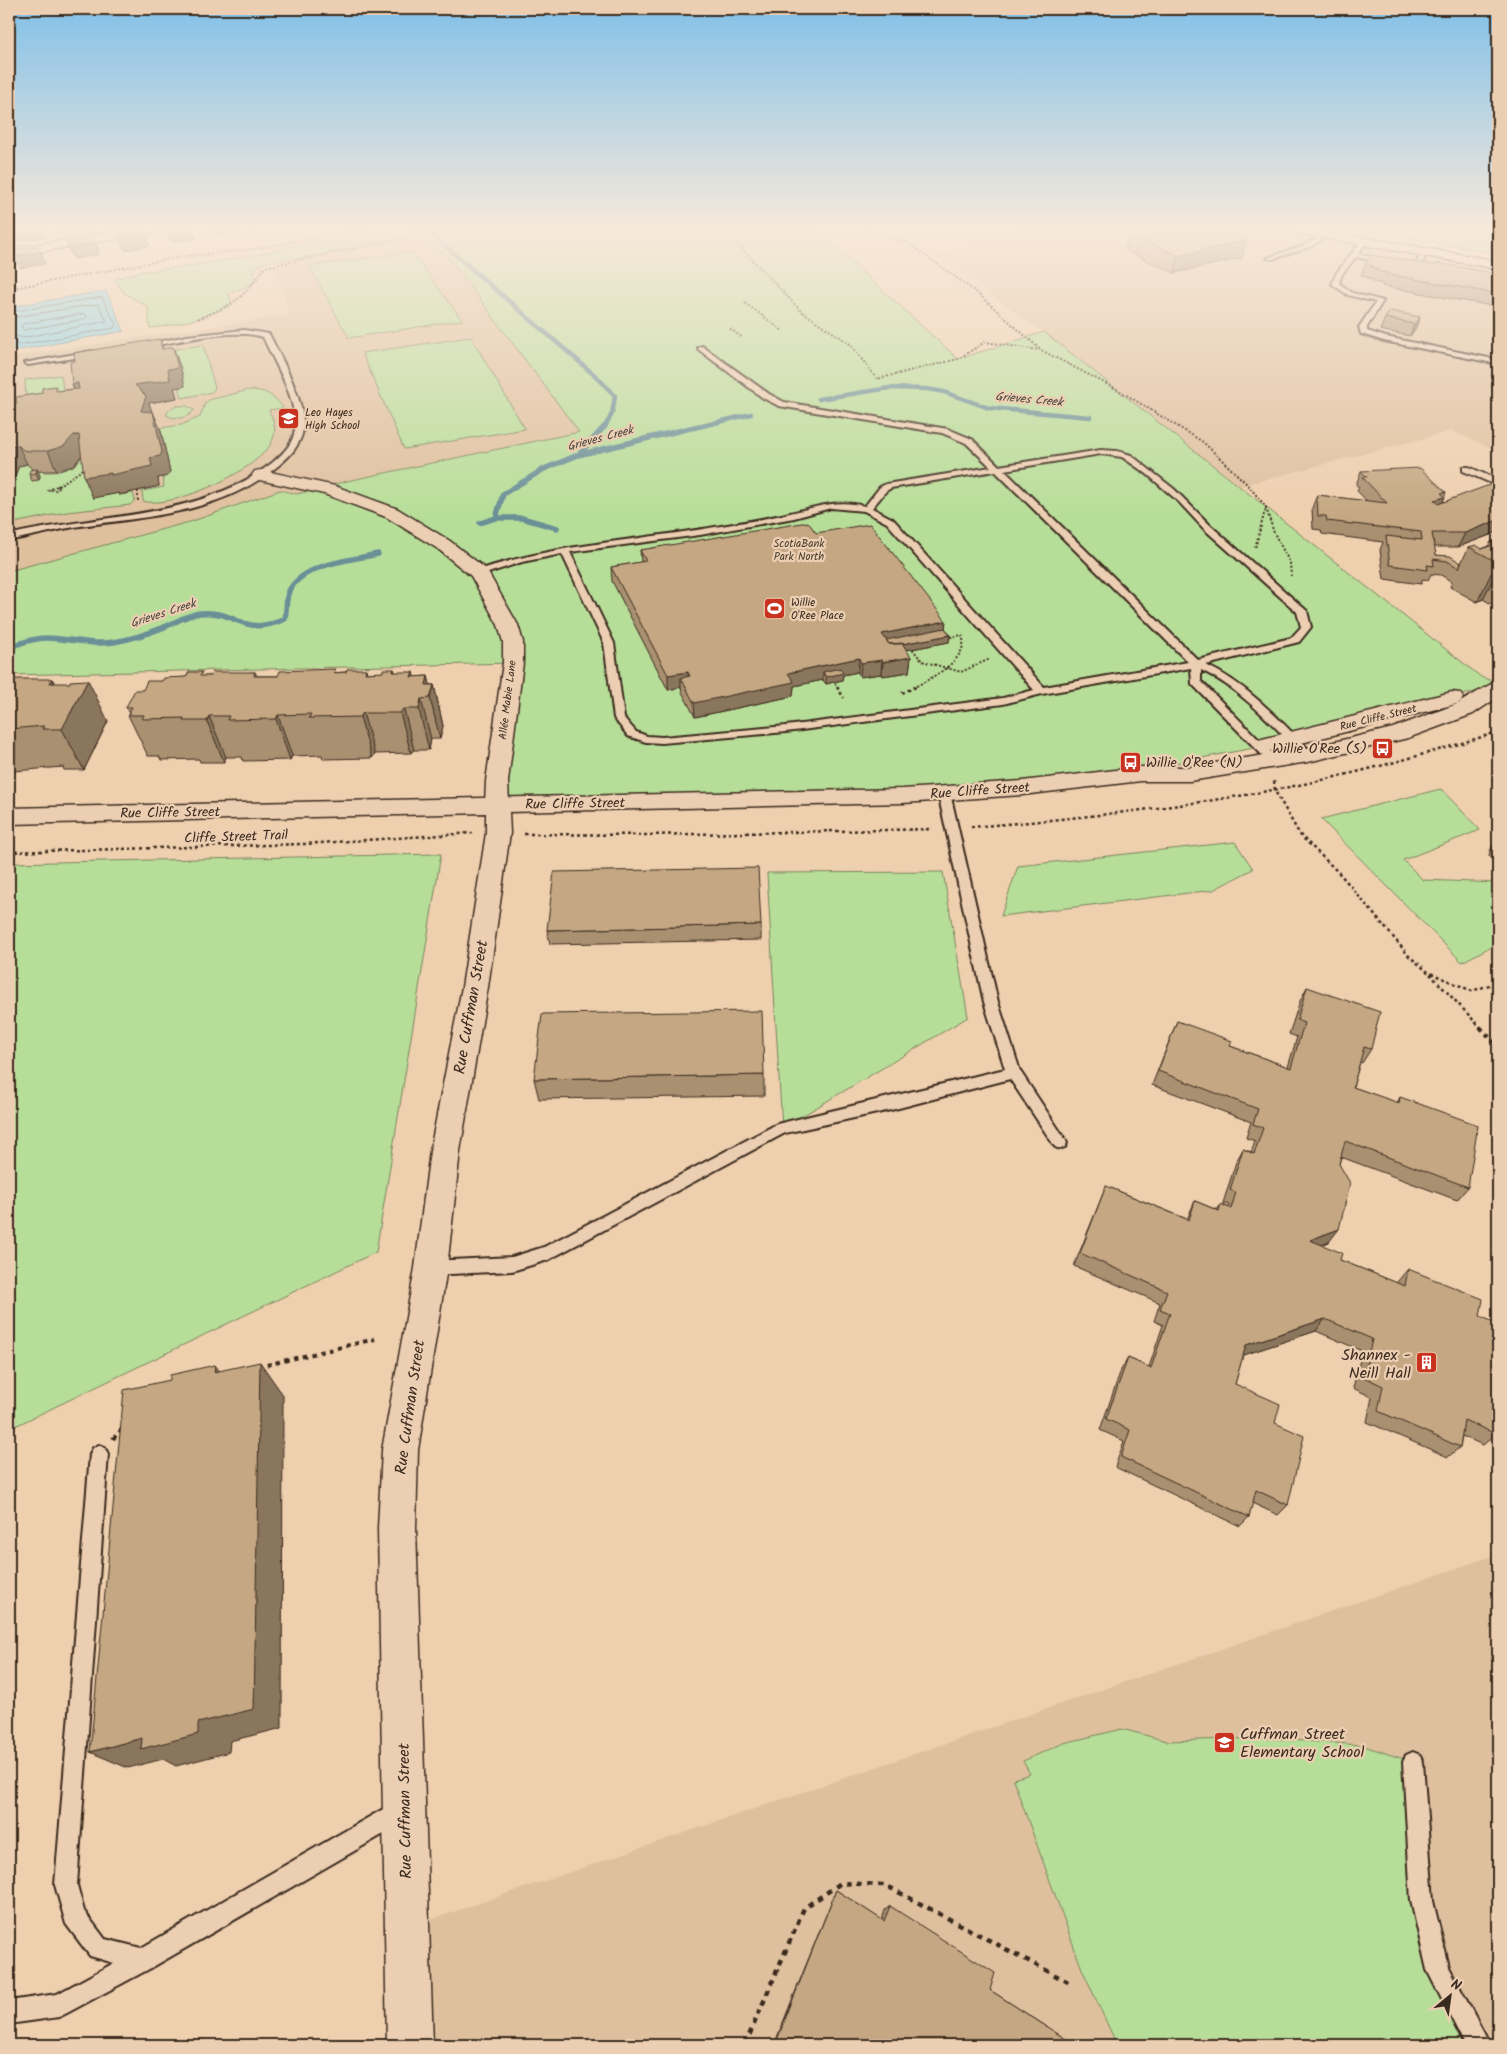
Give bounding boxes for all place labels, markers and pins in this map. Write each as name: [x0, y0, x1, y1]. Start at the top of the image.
place label: Leo Hayes High School: [305, 404, 360, 435]
school or university icon: Leo Hayes High School: [277, 406, 301, 430]
place label: Willie O'Ree Place: [791, 594, 844, 625]
sports icon: Willie O'Ree Place: [763, 596, 787, 620]
bus stop icon: Willie O'Ree (S): [1371, 736, 1395, 760]
place label: Willie O'Ree (S): [1272, 738, 1367, 760]
bus stop icon: Willie O'Ree (N): [1118, 750, 1142, 774]
place label: Willie O'Ree (N): [1146, 752, 1243, 774]
place label: Shannex - Neill Hall: [1342, 1343, 1411, 1386]
building icon: Shannex - Neill Hall: [1415, 1351, 1439, 1375]
place label: Cuffman Street Elementary School: [1240, 1722, 1365, 1765]
school or university icon: Cuffman Street Elementary School: [1212, 1730, 1236, 1754]

